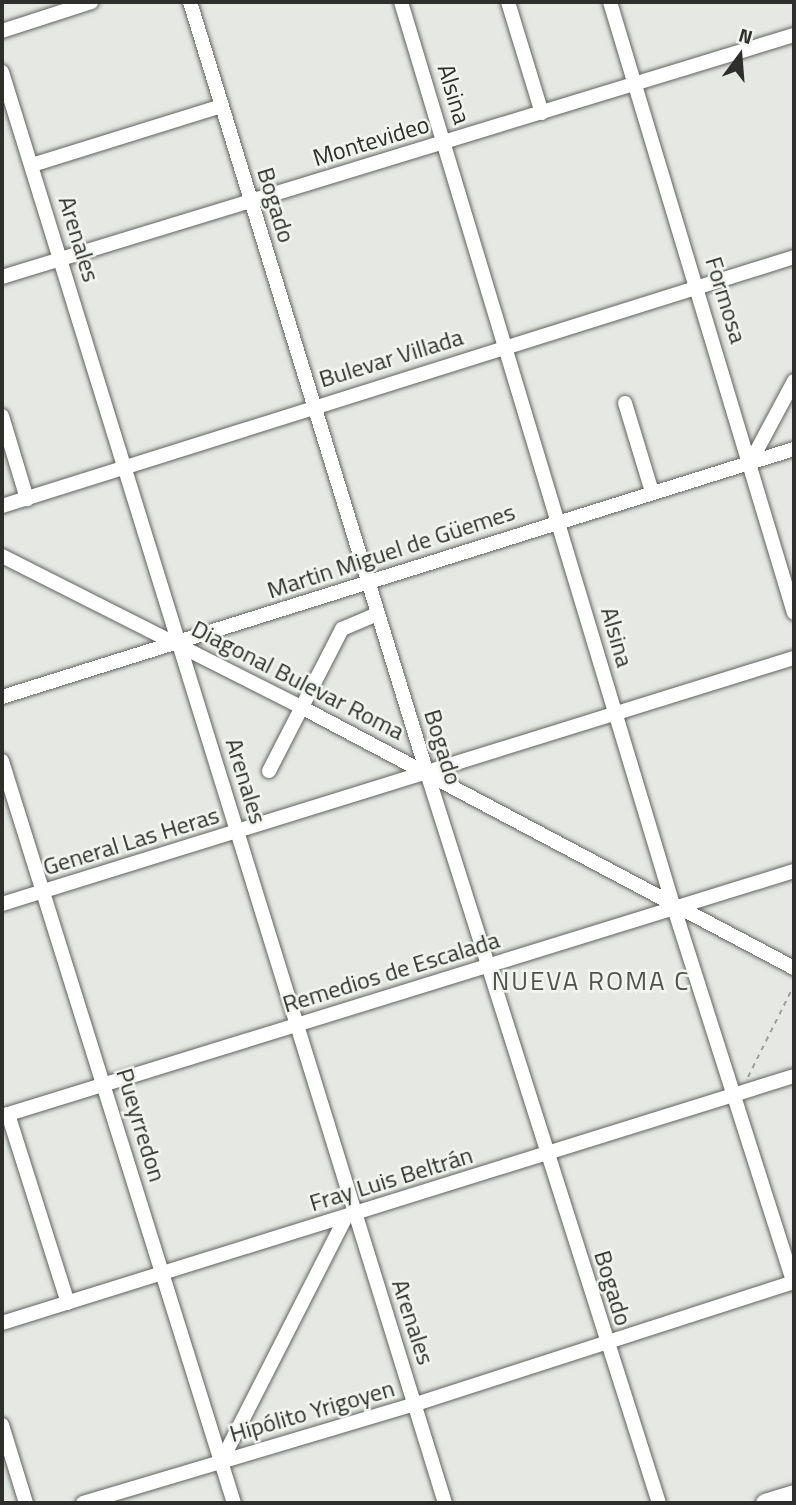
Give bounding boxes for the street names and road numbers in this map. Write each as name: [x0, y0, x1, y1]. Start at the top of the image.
street label: Alsina: [431, 61, 477, 127]
street label: Montevideo: [309, 110, 433, 172]
street label: Bogado: [251, 164, 301, 246]
street label: Arenales: [52, 193, 106, 285]
street label: Formosa: [699, 253, 753, 347]
street label: Bulevar Villada: [316, 322, 466, 394]
street label: Martin Miguel de Güemes: [263, 497, 519, 605]
street label: Alsina: [595, 604, 639, 670]
street label: Diagonal Bulevar Roma: [187, 614, 409, 746]
street label: Bogado: [418, 706, 468, 788]
street label: Arenales: [219, 735, 273, 827]
street label: General Las Heras: [39, 801, 223, 881]
street label: Remedios de Escalada: [279, 925, 503, 1019]
street label: Pueyrredon: [110, 1065, 172, 1185]
street label: Fray Luis Beltrán: [306, 1141, 476, 1217]
street label: Bogado: [588, 1247, 638, 1329]
street label: Arenales: [386, 1276, 440, 1368]
street label: Hipólito Yrigoyen: [226, 1374, 398, 1448]

